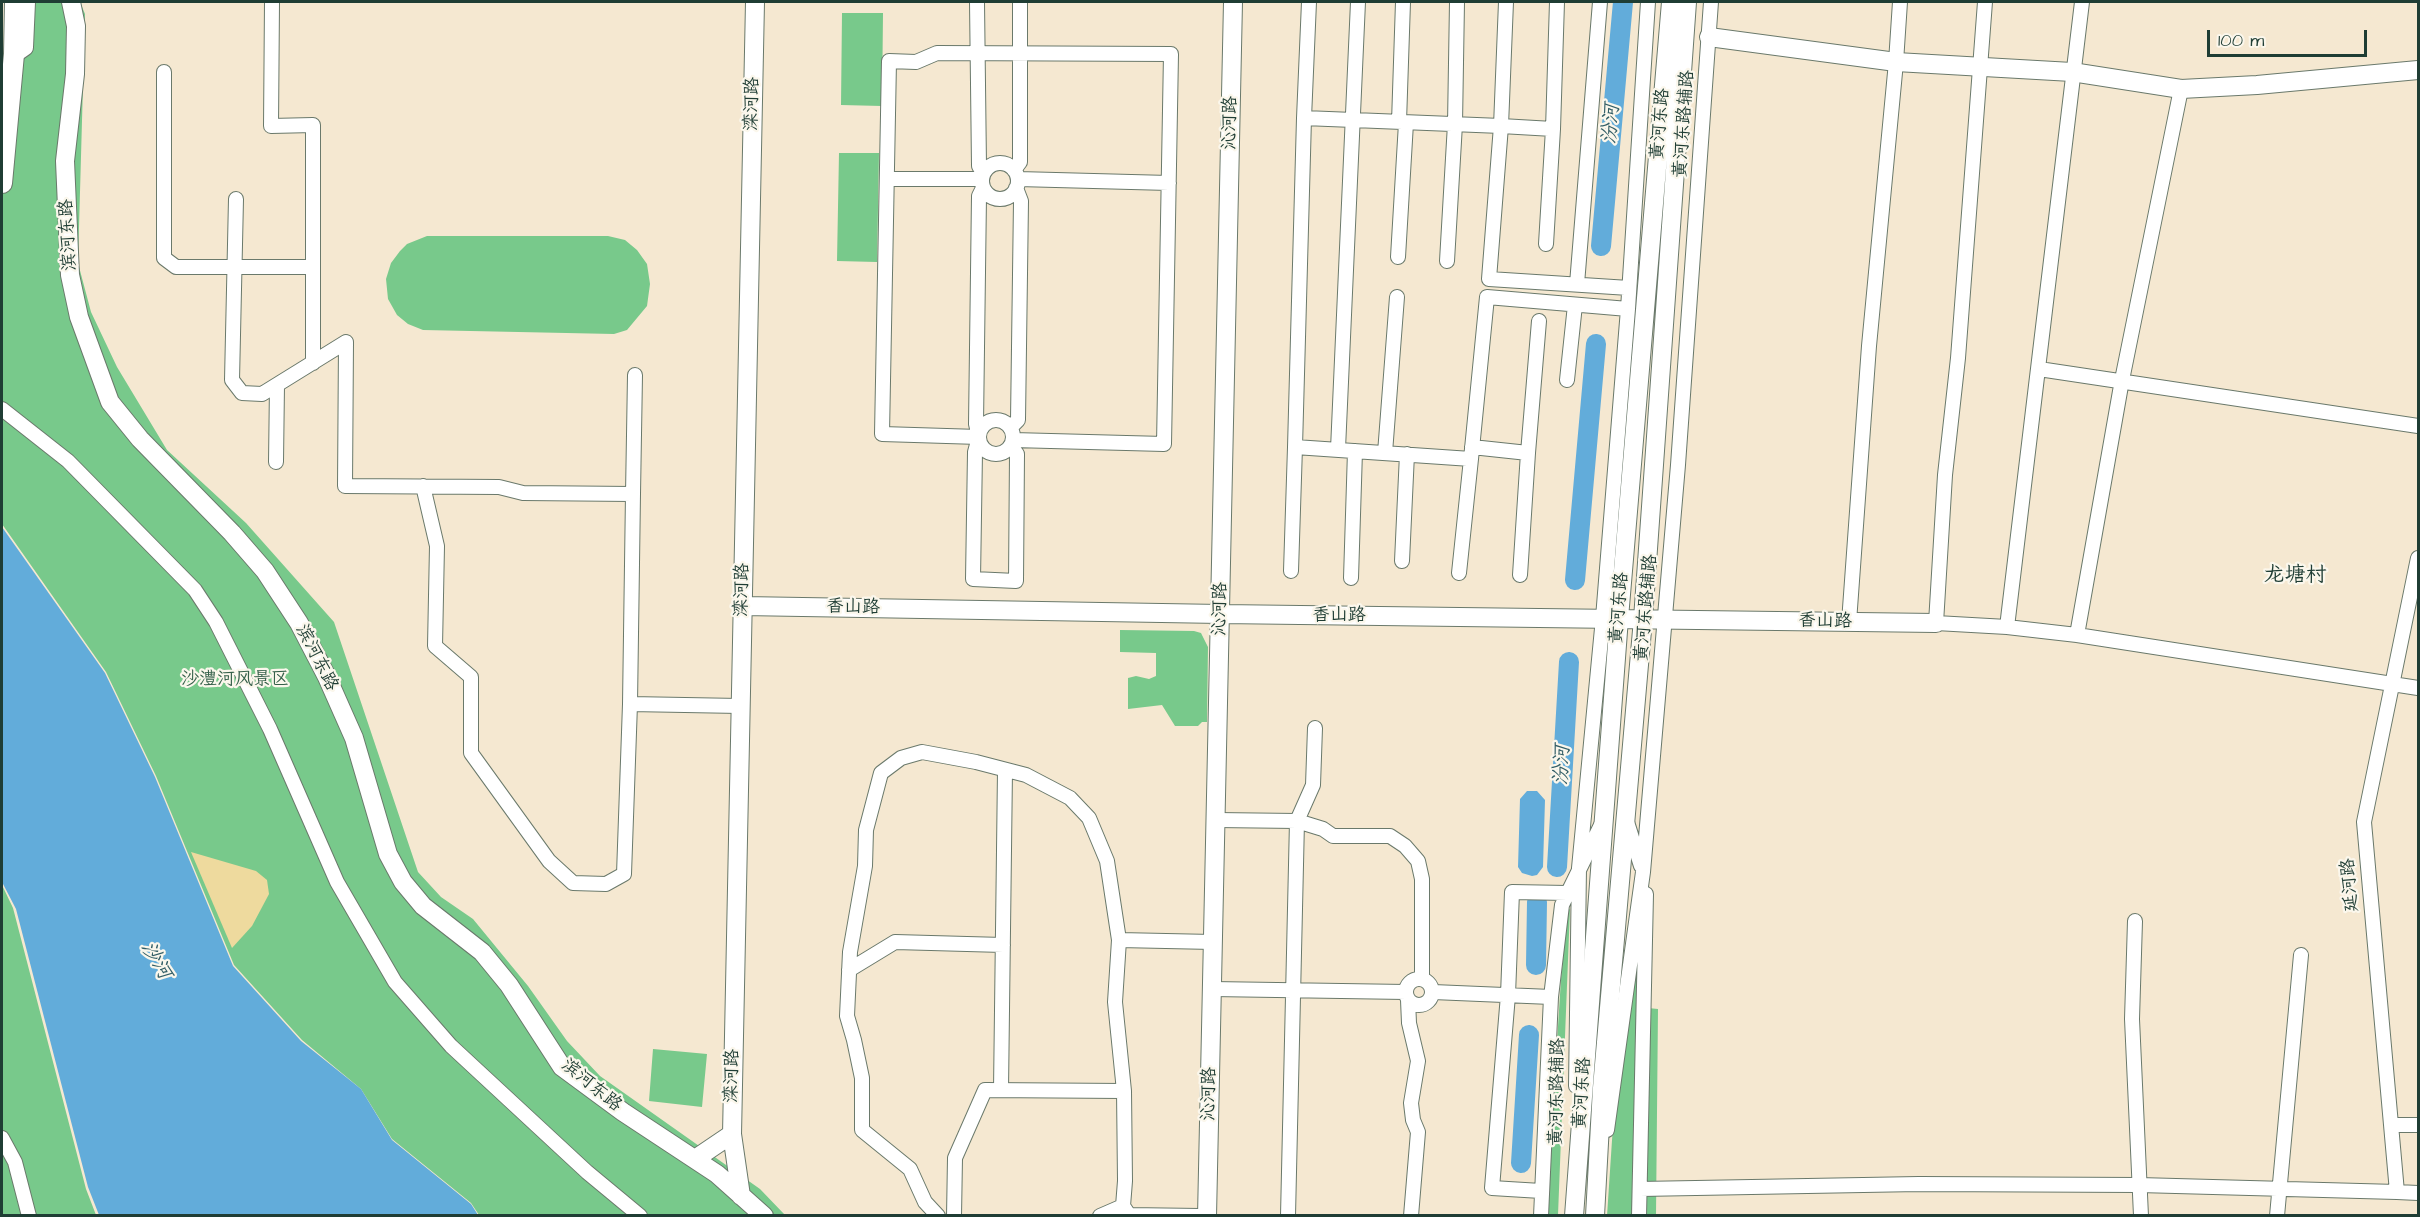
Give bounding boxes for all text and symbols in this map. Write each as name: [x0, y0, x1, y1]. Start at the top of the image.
scale bar: [2210, 18, 2370, 56]
text: 100 m: [2218, 28, 2264, 53]
street label: 黄河东路辅路: [1670, 69, 1700, 179]
street label: 滦河路: [742, 77, 764, 131]
street label: 黄河东路: [1647, 87, 1675, 161]
street label: 沁河路: [1220, 96, 1242, 150]
water label: 汾河: [1598, 103, 1626, 145]
street label: 滨河东路: [56, 198, 82, 272]
street label: 黄河东路辅路: [1632, 553, 1662, 663]
street label: 滦河路: [732, 563, 754, 617]
district label: 龙塘村: [2264, 564, 2326, 590]
street label: 黄河东路: [1606, 571, 1634, 645]
street label: 沁河路: [1210, 582, 1232, 636]
street label: 香山路: [826, 597, 880, 619]
street label: 香山路: [1312, 605, 1366, 627]
street label: 香山路: [1798, 611, 1852, 633]
street label: 滨河东路: [290, 621, 342, 695]
park label: 沙澧河风景区: [181, 669, 289, 691]
water label: 汾河: [1550, 744, 1576, 786]
street label: 延河路: [2338, 857, 2364, 913]
water label: 沙河: [134, 938, 176, 984]
street label: 黄河东路辅路: [1546, 1038, 1570, 1146]
street label: 滦河路: [722, 1049, 744, 1103]
street label: 滨河东路: [556, 1055, 626, 1117]
street label: 黄河东路: [1570, 1056, 1596, 1130]
street label: 沁河路: [1199, 1067, 1221, 1121]

